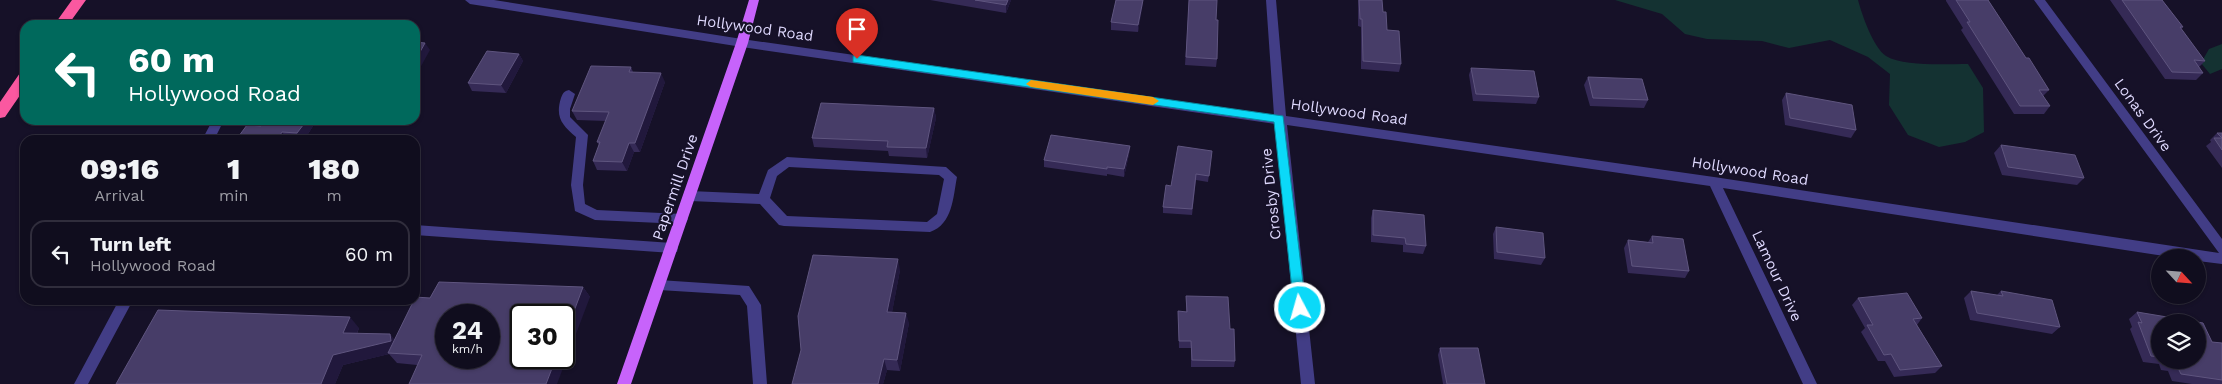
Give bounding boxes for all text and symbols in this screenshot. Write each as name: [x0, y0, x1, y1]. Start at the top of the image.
pin: [836, 8, 878, 59]
street label: Hollywood Road: [695, 11, 815, 45]
icon: arrive: [843, 15, 871, 43]
text: 60 m: [128, 39, 215, 81]
icon: left: [45, 40, 110, 105]
street label: Lonas Drive: [2110, 75, 2176, 155]
text: Hollywood Road: [128, 81, 301, 106]
street label: Hollywood Road: [1289, 95, 1409, 129]
street label: Papermill Drive: [648, 132, 702, 242]
street label: Crosby Drive: [1257, 147, 1285, 241]
text: 09:16: [80, 151, 159, 186]
text: 1: [227, 151, 240, 186]
text: 180: [308, 151, 360, 186]
street label: Hollywood Road: [1690, 153, 1810, 189]
text: Arrival: [94, 186, 144, 205]
text: min: [219, 186, 248, 205]
text: m: [327, 186, 342, 205]
street label: Lamour Drive: [1748, 228, 1806, 324]
text: Turn left: [90, 233, 171, 256]
icon: left: [47, 240, 75, 268]
text: 60 m: [345, 243, 393, 266]
north arrow: [2151, 249, 2206, 304]
map controls: [2151, 249, 2206, 369]
text: Hollywood Road: [90, 256, 216, 275]
position arrow: [1273, 281, 1325, 333]
speed limit sign: 30: [510, 304, 575, 369]
button: layers: [2151, 314, 2206, 369]
text: 24: [452, 316, 483, 345]
text: km/h: [452, 342, 483, 356]

